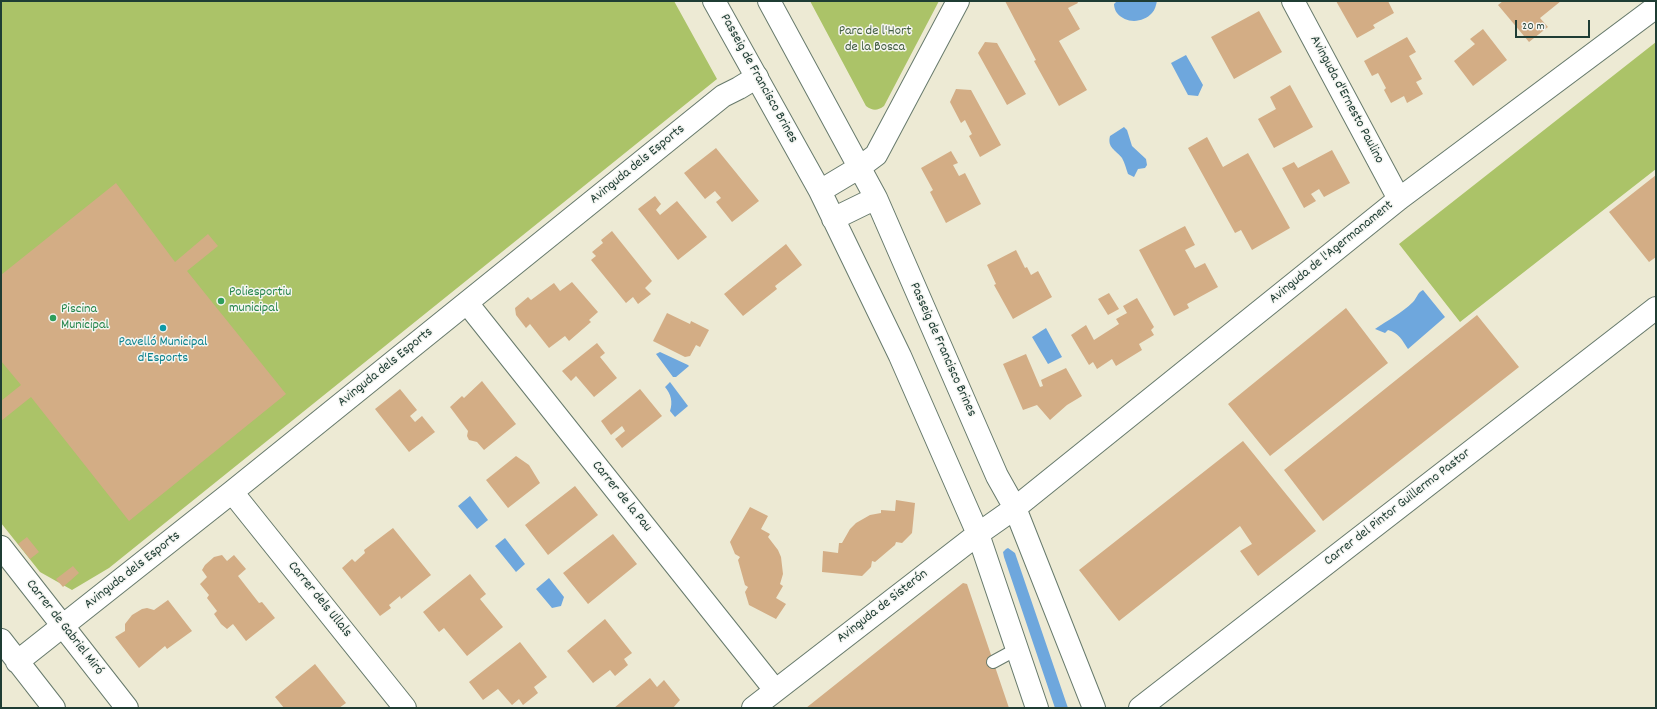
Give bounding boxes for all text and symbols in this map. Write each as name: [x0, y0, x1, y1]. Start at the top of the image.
street label: Passeig de Francisco Brines: [715, 11, 801, 147]
scale bar: [1517, 12, 1592, 38]
text: 20 m: [1522, 18, 1545, 35]
park label: Parc de l'Hort de la Bosca: [839, 24, 911, 56]
street label: Avinguda d'Ernesto Paulino: [1305, 33, 1387, 167]
street label: Avinguda dels Esports: [587, 122, 689, 208]
street label: Avinguda de l'Agermanament: [1267, 198, 1397, 308]
street label: Passeig de Francisco Brines: [905, 280, 979, 420]
place label: Poliesportiu municipal: [229, 285, 291, 318]
marker: Poliesportiu municipal: [216, 296, 226, 306]
place label: Piscina Municipal: [61, 302, 109, 334]
marker: Piscina Municipal: [48, 313, 58, 323]
marker: Pavelló Municipal d'Esports: [158, 323, 168, 333]
street label: Avinguda dels Esports: [335, 325, 437, 411]
place label: Pavelló Municipal d'Esports: [119, 335, 207, 368]
street label: Carrer del Pintor Guillermo Pastor: [1322, 446, 1474, 570]
street label: Carrer de la Pau: [587, 458, 655, 536]
street label: Avinguda dels Esports: [82, 528, 184, 614]
street label: Carrer dels Ullals: [283, 559, 355, 641]
street label: Avinguda de Sisterón: [834, 566, 932, 648]
street label: Carrer de Gabriel Miró: [21, 577, 107, 679]

